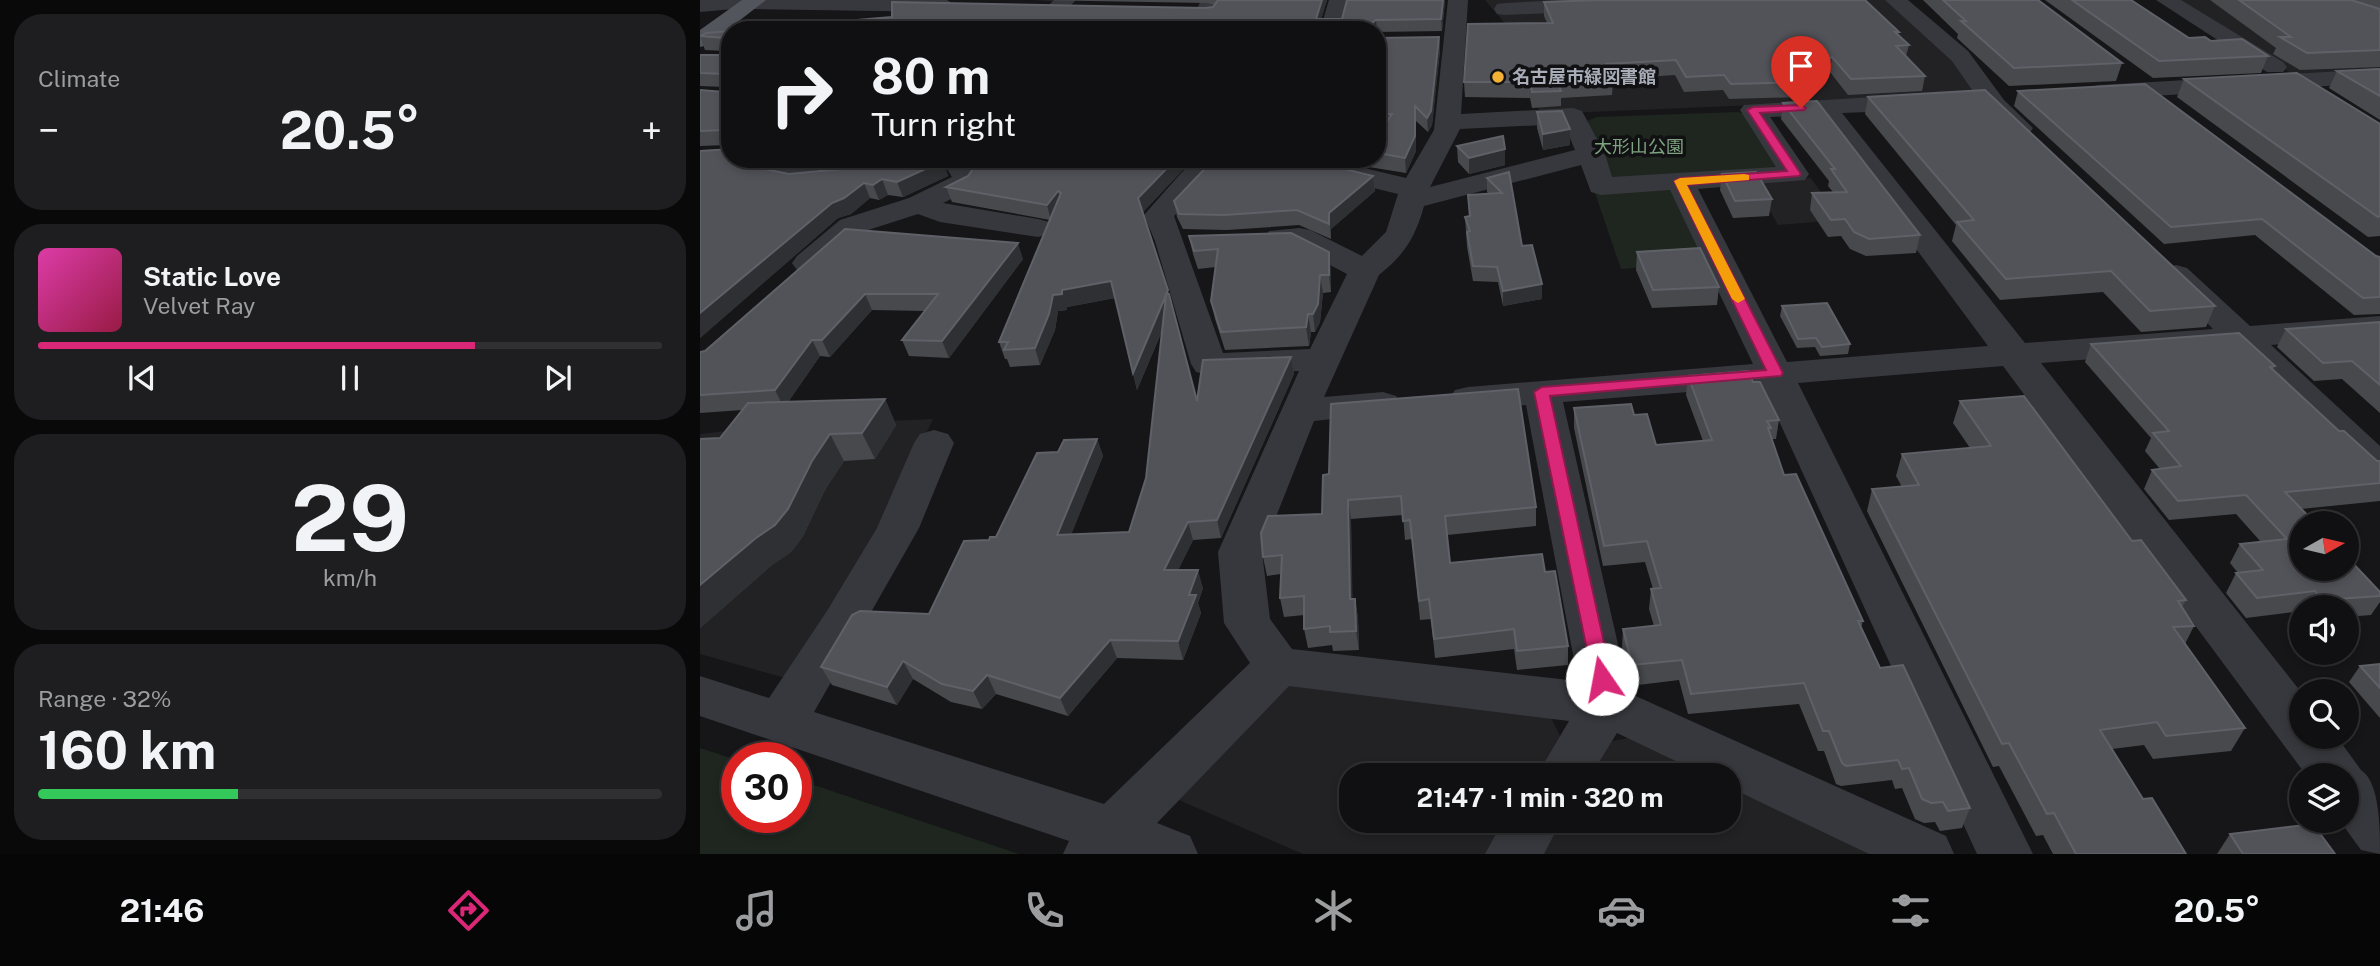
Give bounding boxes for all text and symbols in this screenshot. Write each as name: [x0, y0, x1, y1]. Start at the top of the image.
pin: [1771, 36, 1831, 108]
text: 80 m: [871, 47, 990, 105]
icon: arrive: [1782, 47, 1820, 85]
icon: right: [756, 49, 847, 140]
text: Climate: [38, 65, 120, 92]
place label: 名古屋市緑図書館: [1512, 66, 1656, 87]
marker: 名古屋市緑図書館: [1490, 69, 1506, 85]
text: 20.5°: [280, 100, 420, 161]
text: Turn right: [871, 106, 1016, 143]
text: −: [38, 108, 59, 153]
text: +: [641, 108, 662, 153]
park label: 大形山公園: [1594, 136, 1684, 157]
text: Static Love: [143, 261, 281, 292]
text: Velvet Ray: [143, 292, 255, 319]
icon: previous: [123, 359, 161, 397]
icon: pause: [331, 359, 369, 397]
icon: next: [539, 359, 577, 397]
text: 29: [291, 465, 409, 571]
north arrow: [2289, 511, 2359, 581]
map controls: [2289, 511, 2359, 833]
text: km/h: [323, 564, 377, 591]
button: sound: [2289, 595, 2359, 665]
position arrow: [1565, 642, 1639, 716]
button: search: [2289, 679, 2359, 749]
text: Range · 32%: [38, 685, 171, 712]
text: 160 km: [38, 720, 216, 781]
speed limit sign: 30: [721, 742, 812, 833]
button: layers: [2289, 763, 2359, 833]
text: 21:47 · 1 min · 320 m: [1416, 782, 1664, 813]
icon: directions: [444, 886, 493, 935]
icon: music: [732, 886, 781, 935]
icon: phone: [1020, 886, 1069, 935]
icon: climate: [1309, 886, 1358, 935]
icon: car: [1597, 886, 1646, 935]
icon: filters: [1886, 886, 1935, 935]
text: 21:46: [120, 892, 204, 929]
text: 20.5°: [2174, 892, 2260, 929]

